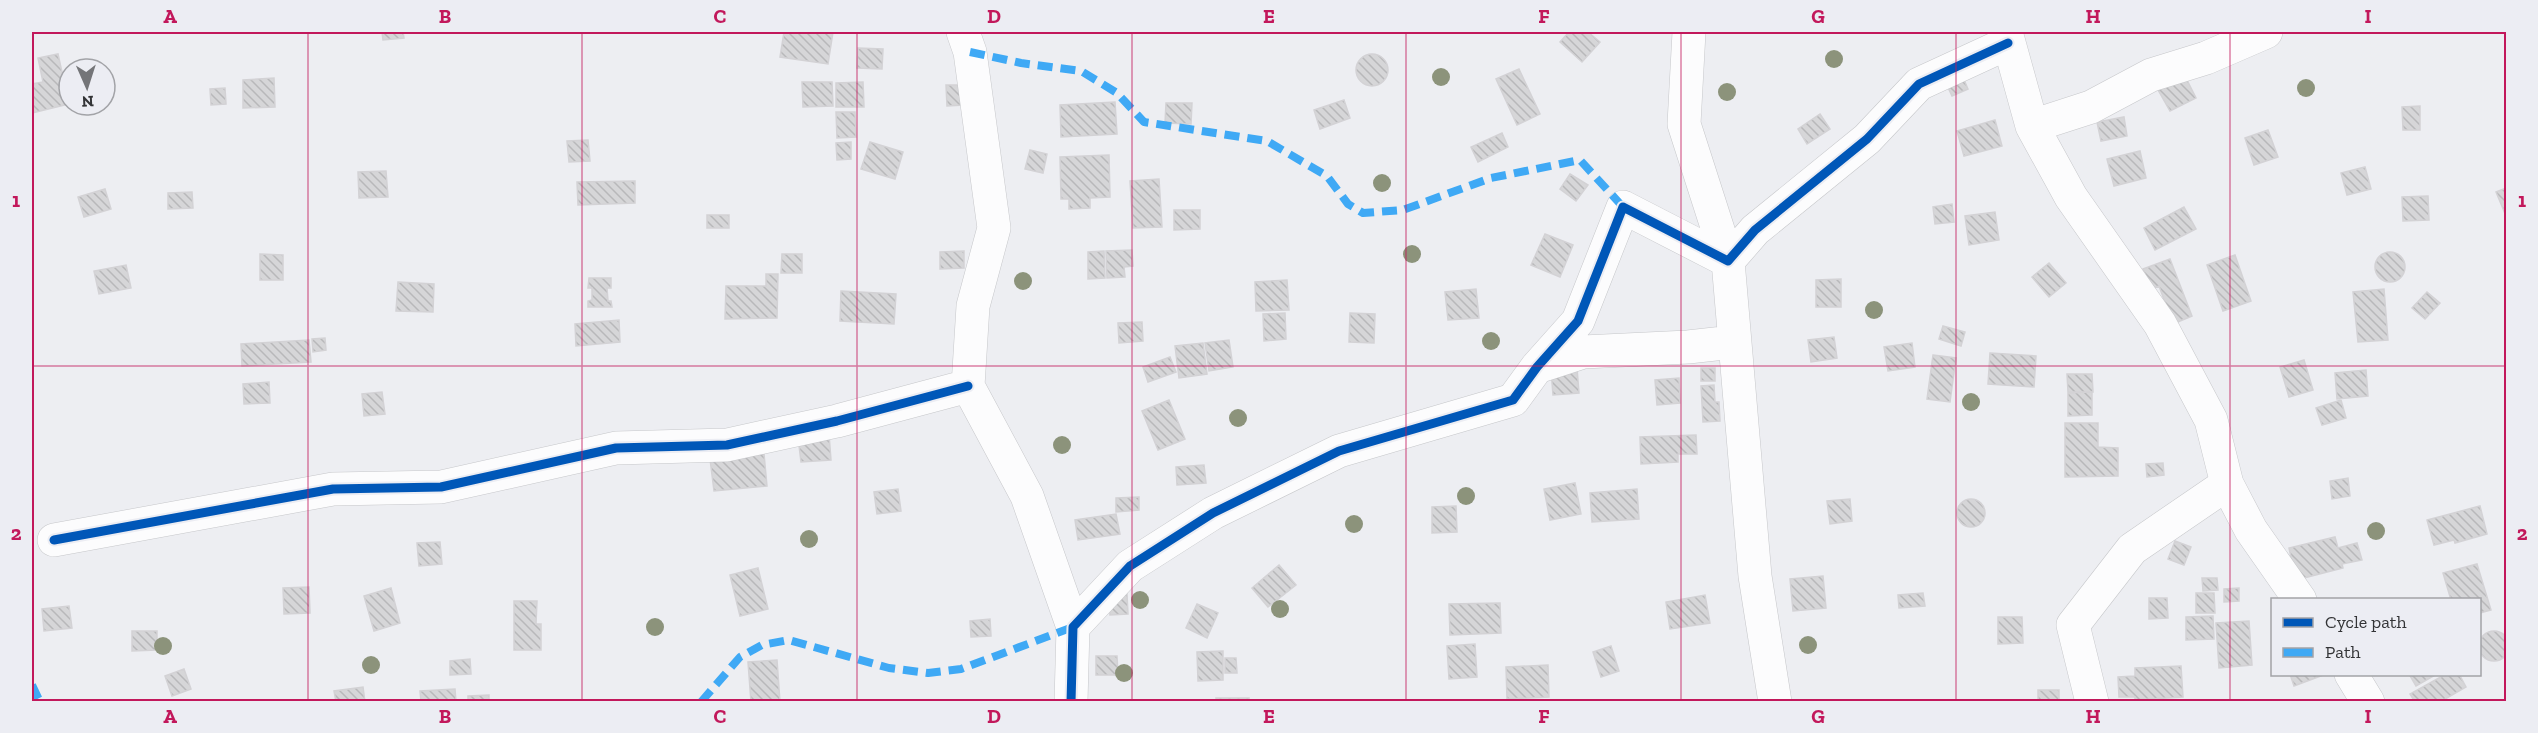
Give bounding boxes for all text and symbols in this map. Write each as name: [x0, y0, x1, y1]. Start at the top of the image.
text: A: [163, 4, 177, 28]
text: B: [439, 4, 451, 28]
text: C: [714, 4, 727, 28]
text: D: [987, 4, 1001, 28]
text: E: [1263, 4, 1275, 28]
text: F: [1538, 4, 1550, 28]
text: G: [1811, 4, 1825, 28]
text: H: [2085, 4, 2101, 28]
text: I: [2364, 4, 2372, 28]
north arrow: [57, 57, 117, 117]
text: N: [81, 92, 94, 111]
text: 1: [12, 188, 20, 212]
text: 1: [2518, 188, 2526, 212]
text: 2: [11, 521, 22, 545]
text: 2: [2517, 521, 2528, 545]
legend: [2271, 598, 2481, 676]
text: Cycle path: [2325, 611, 2407, 633]
text: Path: [2325, 641, 2361, 663]
text: A: [163, 704, 177, 728]
text: B: [439, 704, 451, 728]
text: C: [714, 704, 727, 728]
text: D: [987, 704, 1001, 728]
text: E: [1263, 704, 1275, 728]
text: F: [1538, 704, 1550, 728]
text: G: [1811, 704, 1825, 728]
text: H: [2085, 704, 2101, 728]
text: I: [2364, 704, 2372, 728]

